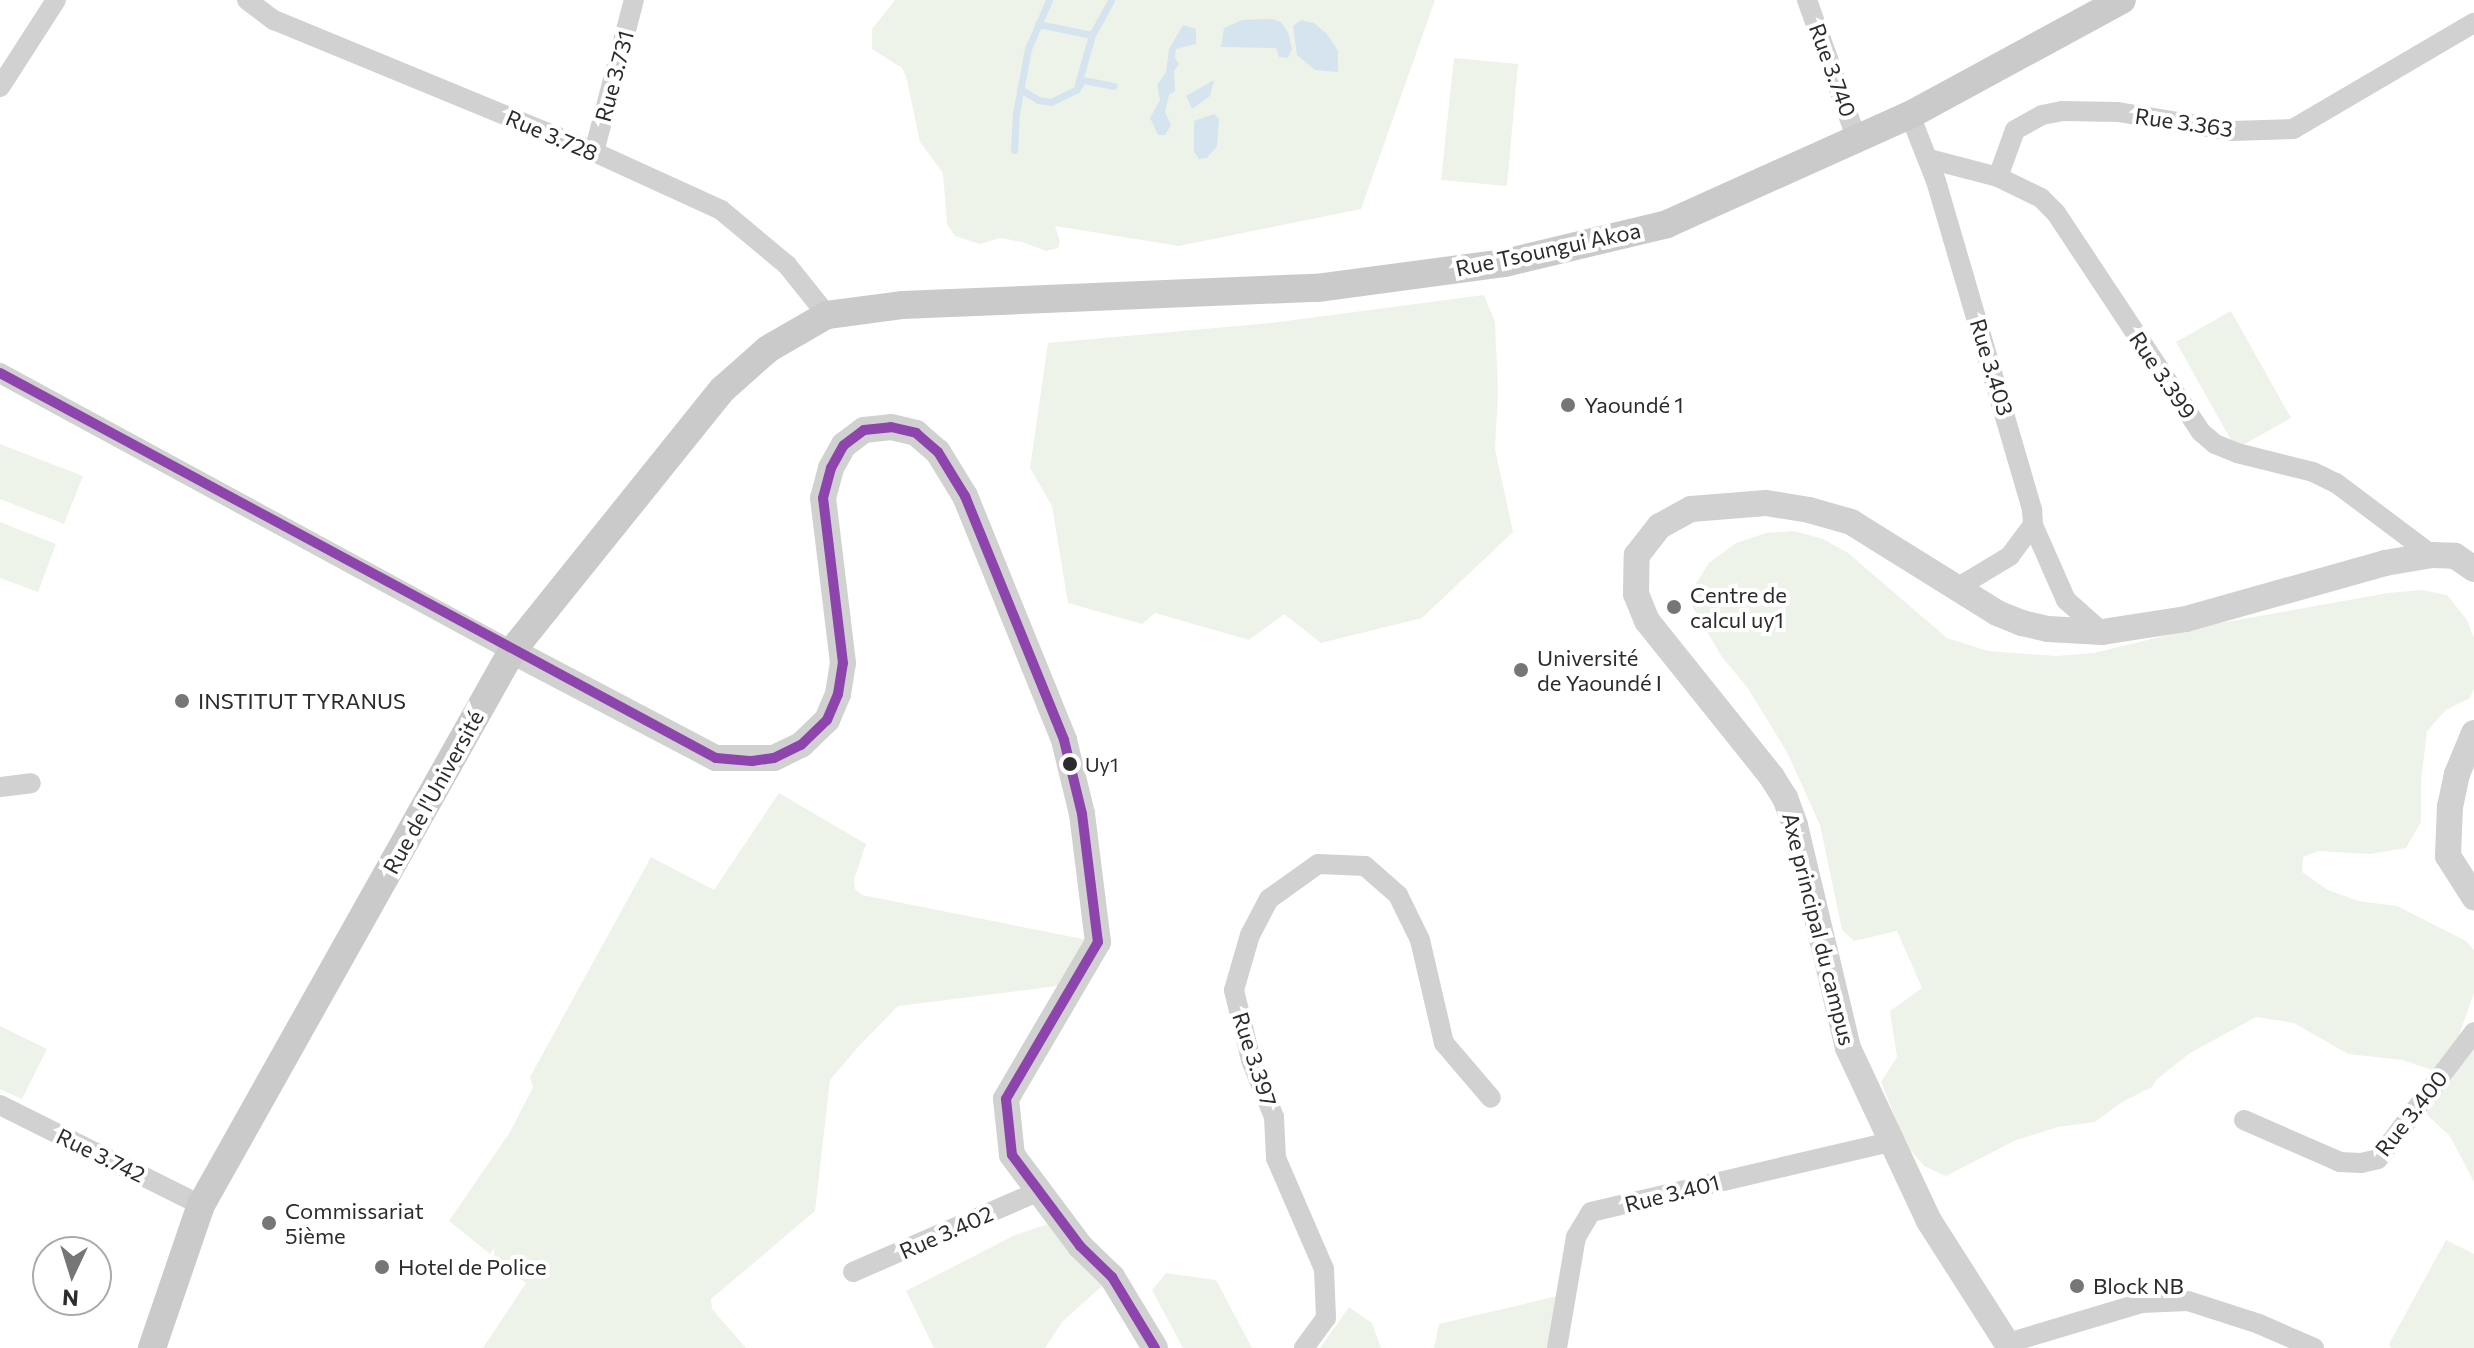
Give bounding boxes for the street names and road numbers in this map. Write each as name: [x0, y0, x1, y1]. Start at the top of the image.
street label: Rue 3.740: [1804, 20, 1862, 120]
street label: Rue 3.731: [589, 27, 639, 125]
street label: Rue 3.363: [2133, 102, 2235, 142]
street label: Rue 3.728: [502, 104, 602, 166]
street label: Rue Tsoungui Akoa: [1453, 216, 1643, 282]
street label: Rue 3.403: [1965, 315, 2019, 419]
street label: Rue 3.399: [2124, 326, 2202, 424]
street label: Rue de l'Université: [377, 706, 489, 878]
street label: Axe principal du campus: [1777, 810, 1861, 1048]
street label: Rue 3.397: [1227, 1009, 1283, 1109]
street label: Rue 3.400: [2369, 1065, 2453, 1161]
street label: Rue 3.742: [52, 1122, 150, 1188]
street label: Rue 3.401: [1622, 1168, 1722, 1218]
street label: Rue 3.402: [895, 1200, 997, 1264]

